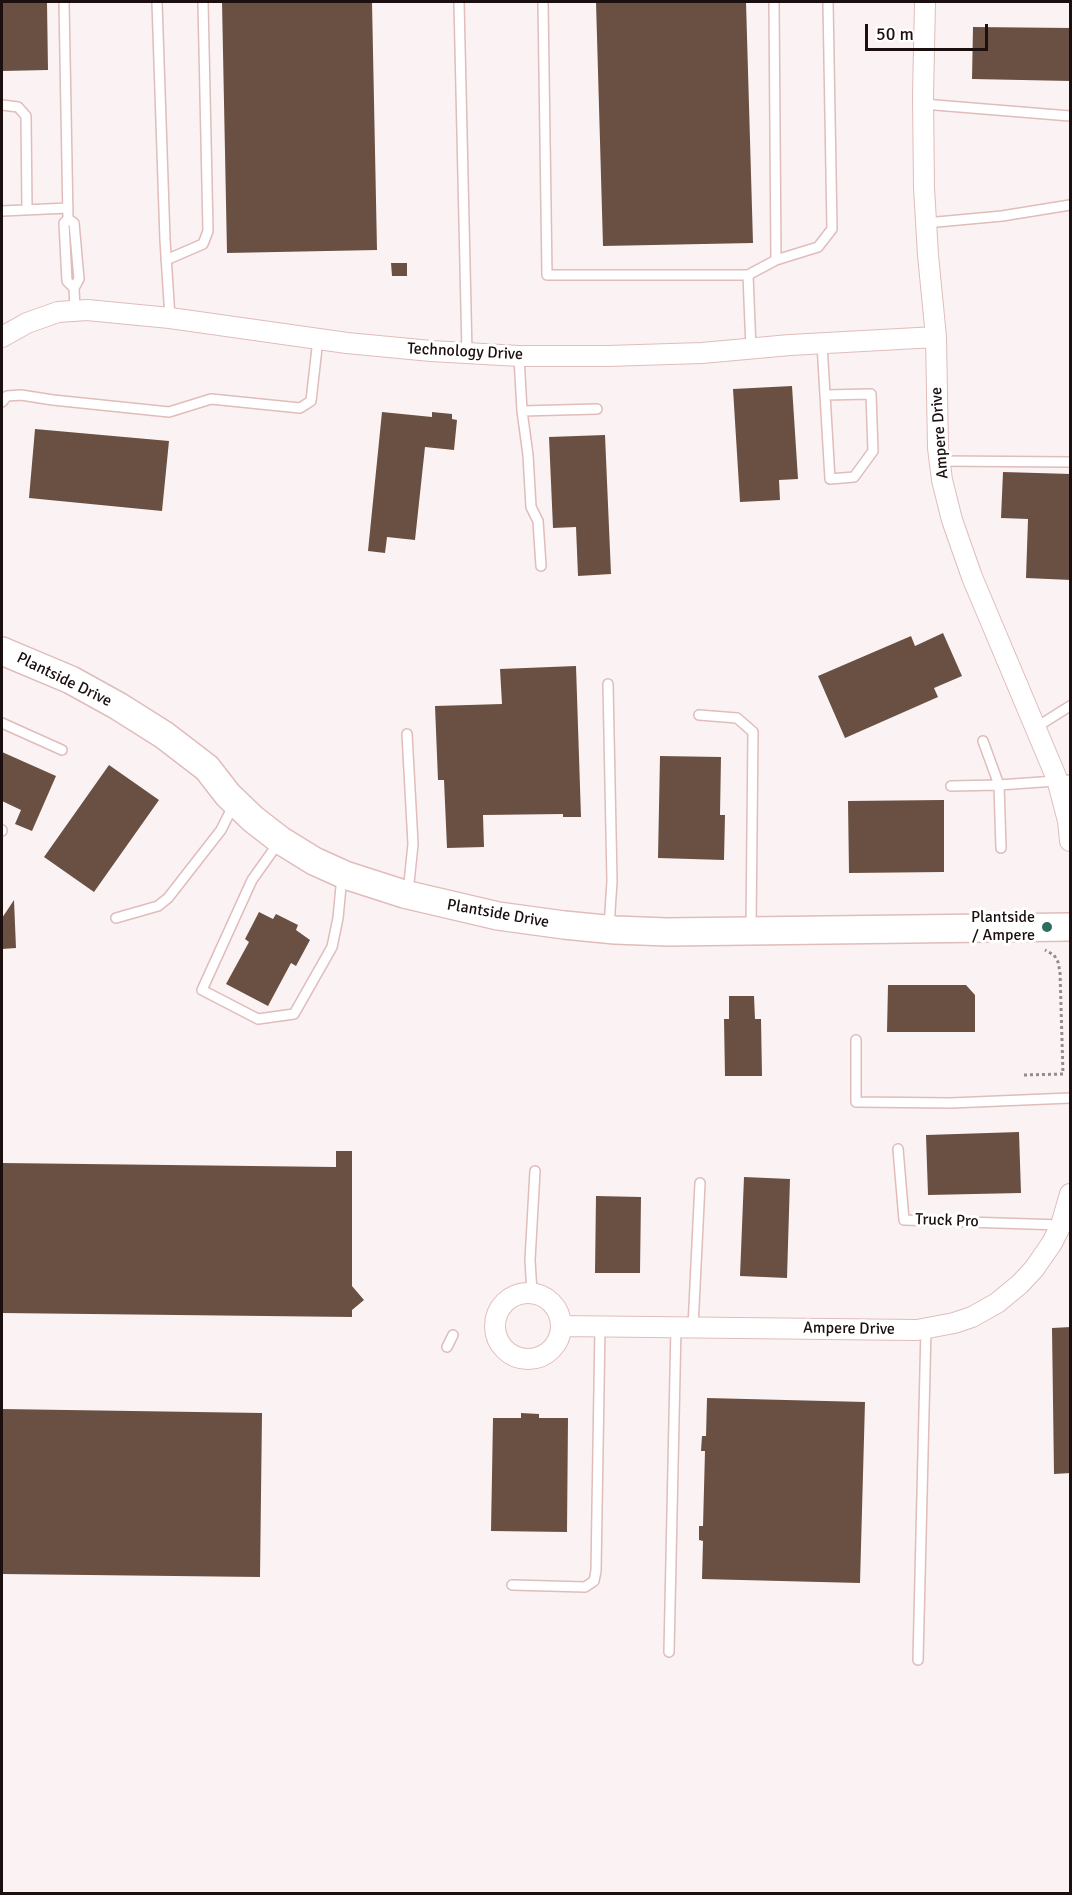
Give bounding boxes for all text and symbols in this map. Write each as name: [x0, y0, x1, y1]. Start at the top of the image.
scale bar: [868, 12, 991, 50]
text: 50 m: [876, 23, 914, 45]
street label: Technology Drive: [407, 339, 523, 365]
street label: Ampere Drive: [927, 386, 953, 480]
street label: Plantside Drive: [13, 649, 115, 711]
street label: Plantside Drive: [445, 896, 551, 932]
place label: Plantside / Ampere: [971, 908, 1035, 946]
marker: Plantside / Ampere: [1040, 920, 1054, 934]
street label: Truck Pro: [915, 1210, 979, 1232]
street label: Ampere Drive: [803, 1319, 895, 1339]

